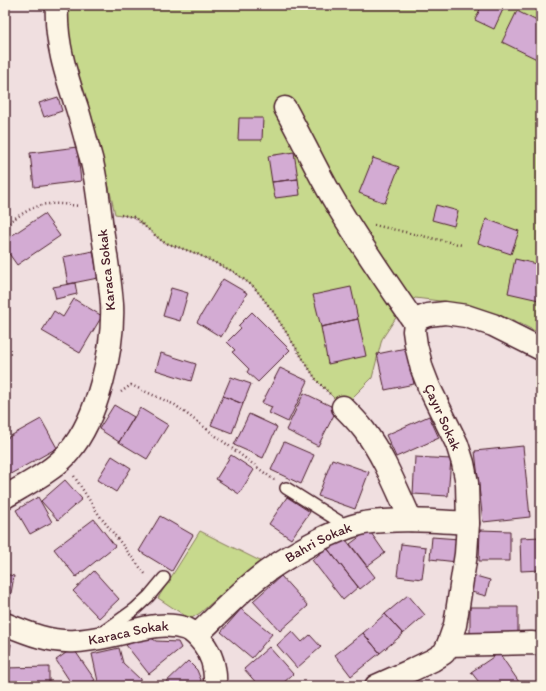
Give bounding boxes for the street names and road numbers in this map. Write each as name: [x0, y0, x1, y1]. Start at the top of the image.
street label: Karaca Sokak: [94, 228, 119, 312]
street label: Çayır Sokak: [420, 381, 465, 454]
street label: Bahri Sokak: [282, 519, 355, 566]
street label: Karaca Sokak: [87, 618, 170, 649]

